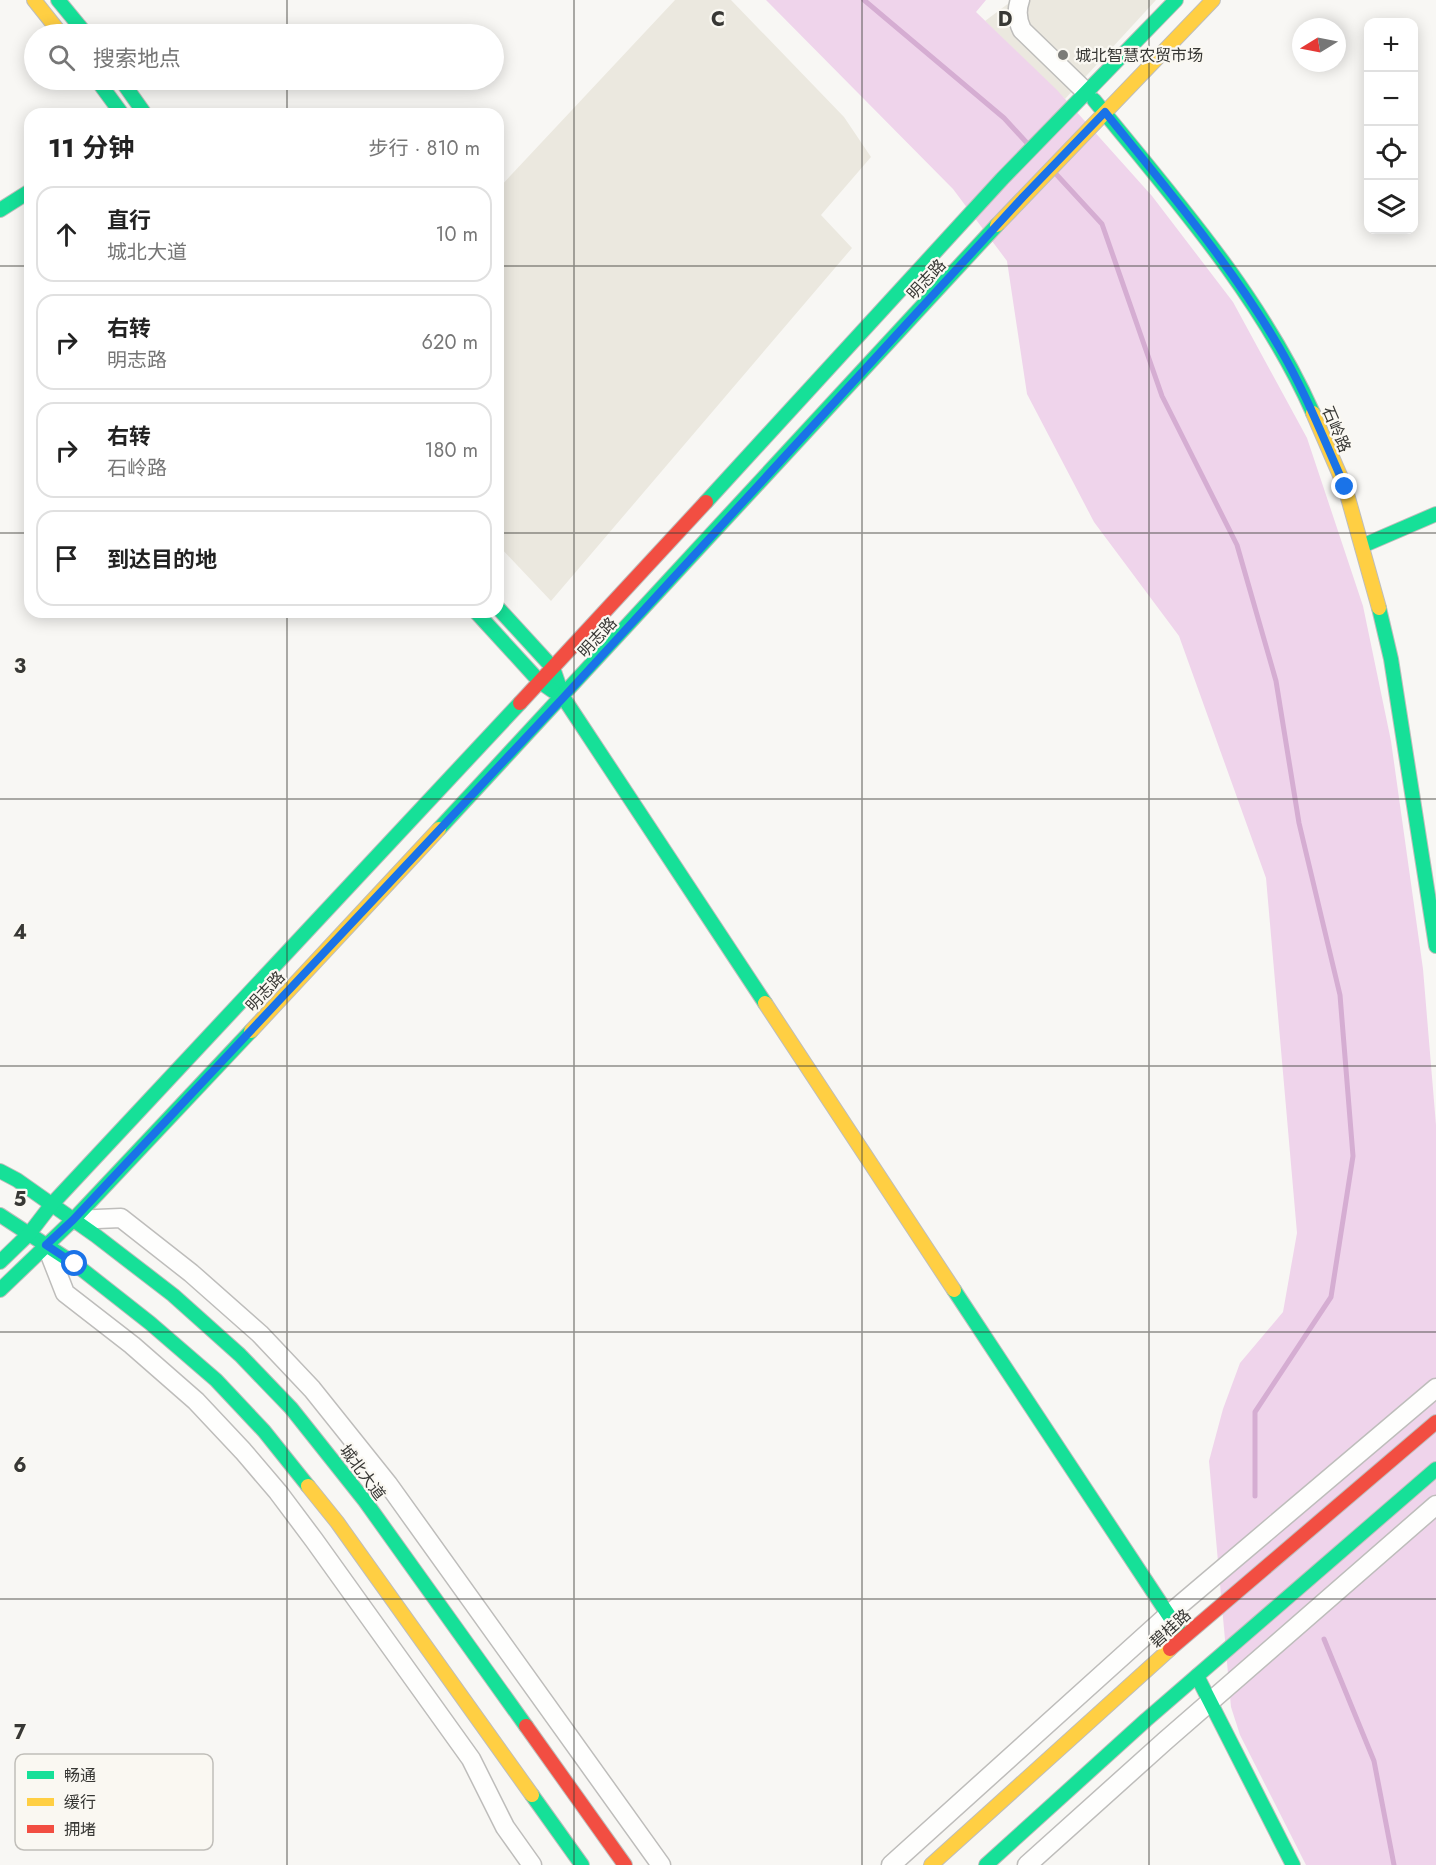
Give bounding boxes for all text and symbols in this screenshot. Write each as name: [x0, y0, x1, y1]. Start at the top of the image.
text: C: [711, 5, 725, 34]
text: D: [998, 5, 1012, 34]
north arrow: [1292, 18, 1346, 72]
map controls: [1364, 18, 1418, 234]
button: +: [1364, 18, 1418, 72]
search box: [24, 24, 504, 90]
icon: search: [45, 41, 78, 74]
text: 搜索地点: [93, 42, 181, 74]
place label: 城北智慧农贸市场: [1075, 44, 1203, 67]
marker: 城北智慧农贸市场: [1056, 48, 1070, 62]
button: −: [1364, 72, 1418, 126]
button: locate: [1364, 126, 1418, 180]
text: 11 分钟: [48, 129, 134, 167]
text: 步行 · 810 m: [368, 134, 480, 163]
button: layers: [1364, 180, 1418, 234]
text: 直行: [107, 204, 151, 236]
icon: ahead: [50, 218, 83, 251]
text: 10 m: [435, 220, 478, 249]
text: 城北大道: [107, 238, 187, 267]
street label: 明志路: [902, 254, 951, 305]
text: 右转: [107, 312, 151, 344]
icon: right: [50, 326, 83, 359]
text: 620 m: [422, 328, 478, 357]
text: 明志路: [107, 346, 167, 375]
street label: 石岭路: [1317, 403, 1357, 456]
text: 右转: [107, 420, 151, 452]
icon: right: [50, 434, 83, 467]
text: 180 m: [424, 436, 478, 465]
text: 石岭路: [107, 454, 167, 483]
route end: [1331, 473, 1357, 499]
icon: arrive: [50, 542, 83, 575]
text: 到达目的地: [107, 543, 217, 575]
street label: 明志路: [573, 612, 622, 663]
text: 3: [14, 652, 26, 681]
text: 4: [13, 918, 27, 947]
street label: 明志路: [241, 966, 290, 1017]
text: 5: [14, 1185, 27, 1214]
route start: [61, 1250, 87, 1276]
street label: 城北大道: [334, 1440, 391, 1505]
text: 6: [13, 1451, 27, 1480]
street label: 碧桂路: [1145, 1604, 1196, 1653]
text: 7: [14, 1718, 27, 1747]
legend: [15, 1754, 213, 1850]
text: 畅通: [64, 1764, 96, 1787]
text: 缓行: [64, 1791, 96, 1814]
text: 拥堵: [64, 1818, 96, 1841]

